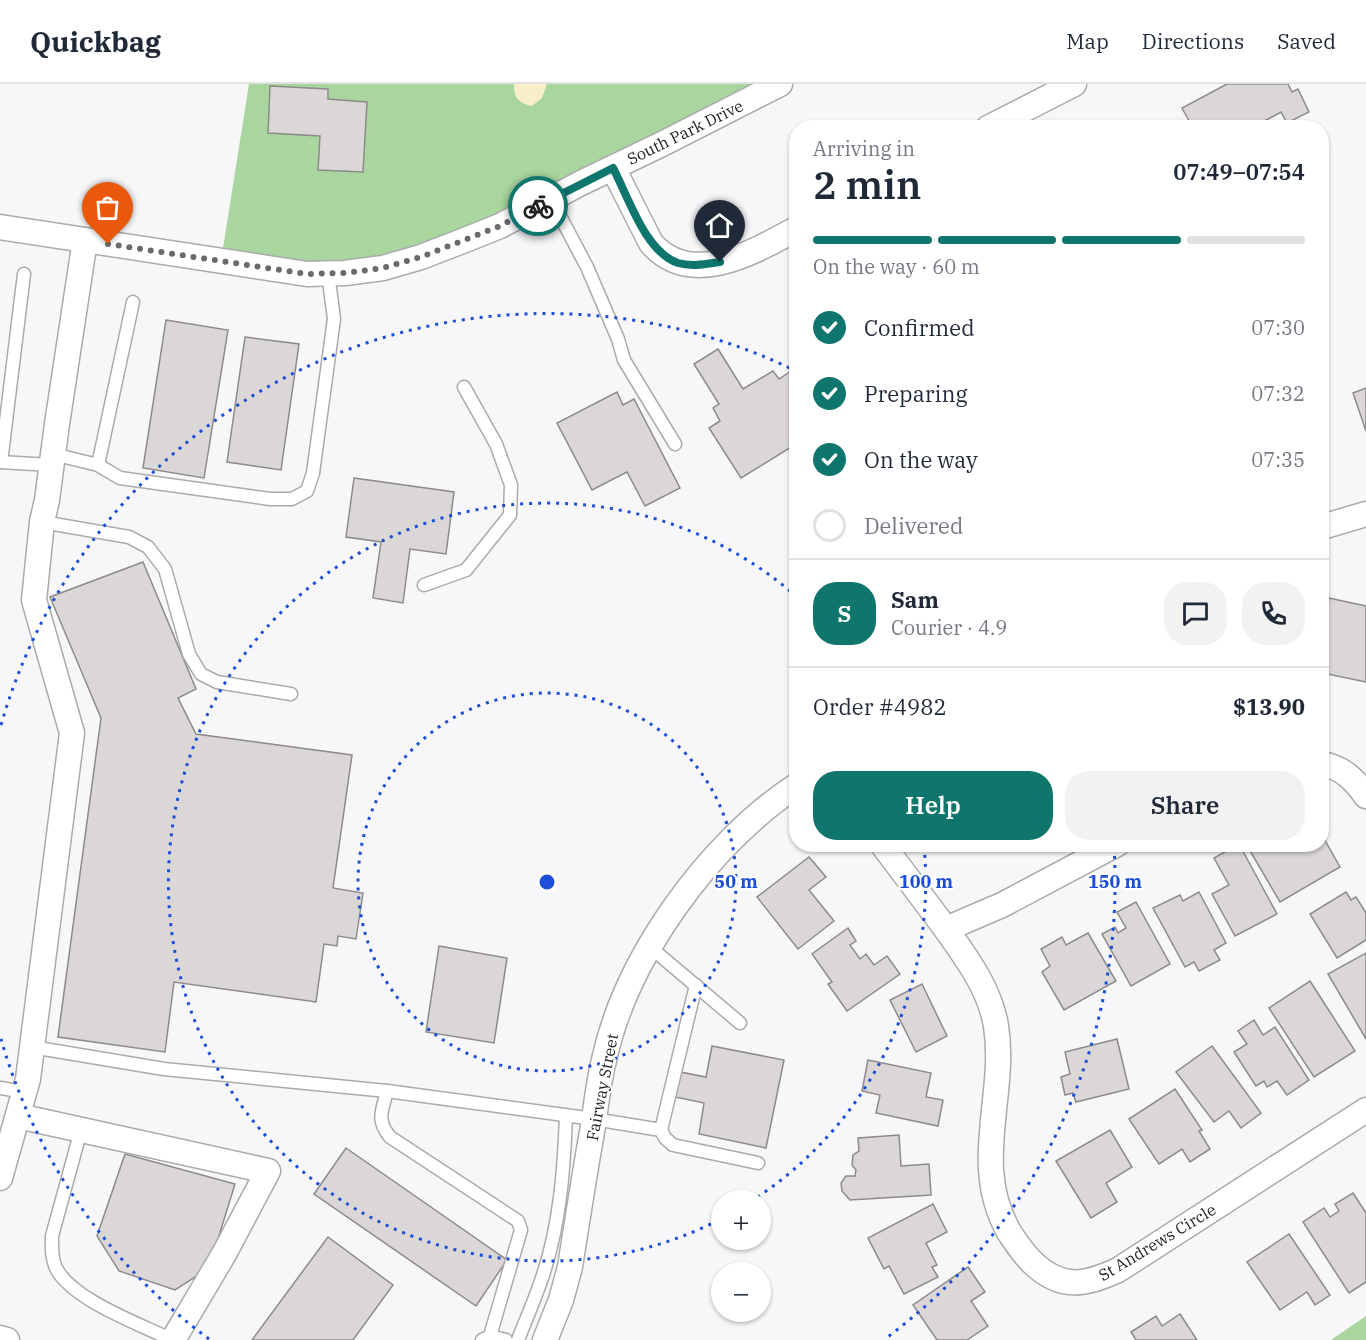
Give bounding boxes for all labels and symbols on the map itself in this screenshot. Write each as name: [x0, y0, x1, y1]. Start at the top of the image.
street label: South Park Drive: [624, 95, 746, 169]
courier: [508, 176, 568, 236]
pin: [82, 182, 133, 244]
pin: [694, 200, 745, 262]
text: 50 m: [714, 870, 758, 893]
text: 100 m: [899, 870, 954, 893]
text: 150 m: [1088, 870, 1143, 893]
centre of rings: [537, 872, 557, 892]
street label: Fairway Street: [582, 1031, 622, 1142]
street label: St Andrews Circle: [1095, 1199, 1219, 1285]

